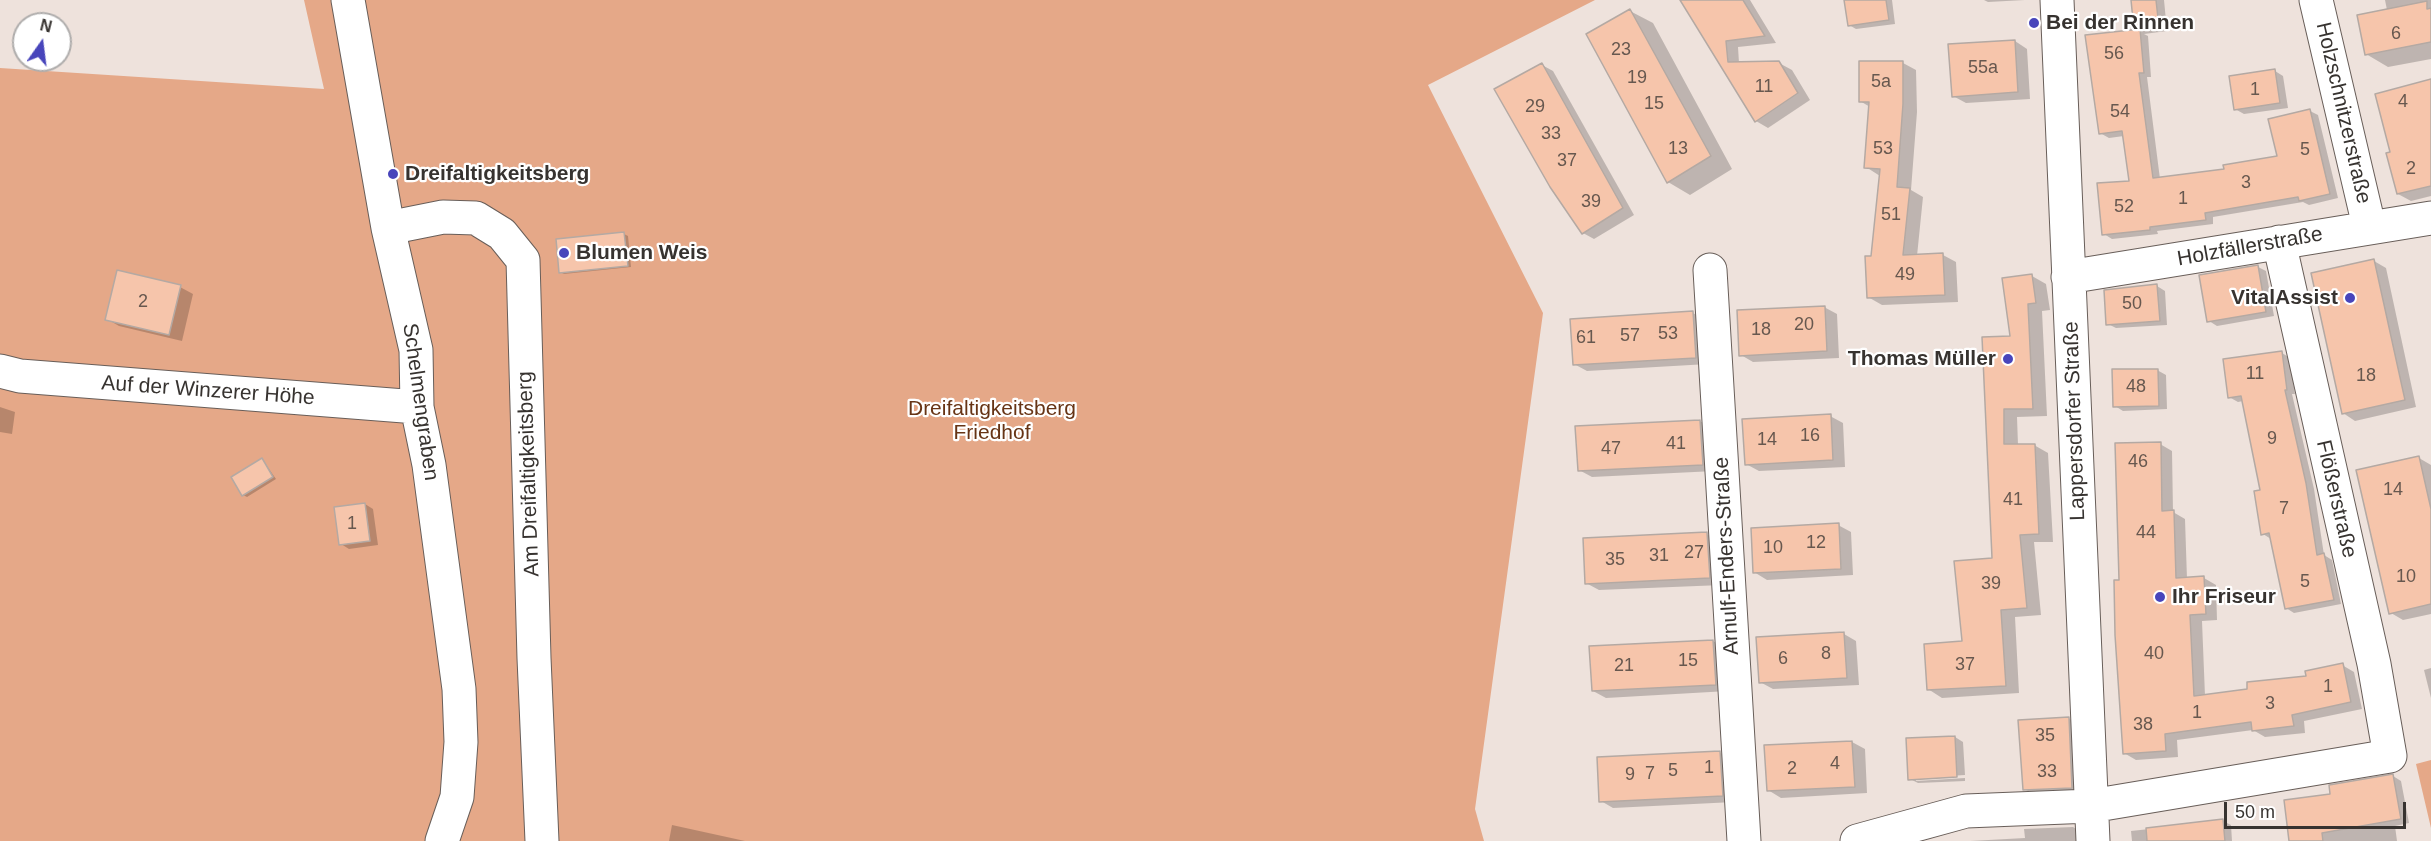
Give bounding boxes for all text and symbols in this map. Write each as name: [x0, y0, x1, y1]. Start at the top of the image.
place label: Bei der Rinnen: [2046, 10, 2194, 36]
north arrow: [12, 12, 72, 72]
text: N: [38, 16, 54, 36]
marker: Bei der Rinnen: [2027, 16, 2041, 30]
street label: Holzschnitzerstraße: [2310, 20, 2376, 206]
house number: 6: [2391, 23, 2401, 45]
house number: 23: [1611, 39, 1631, 61]
house number: 56: [2104, 43, 2124, 65]
house number: 55a: [1968, 57, 1998, 79]
house number: 19: [1627, 67, 1647, 89]
house number: 5a: [1871, 71, 1891, 93]
house number: 11: [1755, 76, 1773, 98]
house number: 1: [2250, 79, 2260, 101]
house number: 4: [2398, 91, 2408, 113]
house number: 15: [1644, 93, 1664, 115]
house number: 29: [1525, 96, 1545, 118]
house number: 54: [2110, 101, 2130, 123]
house number: 33: [1541, 123, 1561, 145]
house number: 13: [1668, 138, 1688, 160]
house number: 53: [1873, 138, 1893, 160]
house number: 5: [2300, 139, 2310, 161]
house number: 37: [1557, 150, 1577, 172]
house number: 2: [2406, 158, 2416, 180]
place label: Dreifaltigkeitsberg: [405, 161, 589, 187]
marker: Dreifaltigkeitsberg: [386, 167, 400, 181]
house number: 3: [2241, 172, 2251, 194]
house number: 1: [2178, 188, 2188, 210]
house number: 39: [1581, 191, 1601, 213]
house number: 52: [2114, 196, 2134, 218]
house number: 51: [1881, 204, 1901, 226]
street label: Holzfällerstraße: [2175, 222, 2325, 272]
place label: Blumen Weis: [576, 240, 707, 266]
marker: Blumen Weis: [557, 246, 571, 260]
house number: 49: [1895, 264, 1915, 286]
place label: VitalAssist: [2231, 285, 2338, 311]
house number: 2: [138, 291, 148, 313]
marker: VitalAssist: [2343, 291, 2357, 305]
house number: 50: [2122, 293, 2142, 315]
house number: 20: [1794, 314, 1814, 336]
house number: 18: [1751, 319, 1771, 341]
street label: Lappersdorfer Straße: [2059, 321, 2091, 521]
street label: Schelmengraben: [396, 322, 444, 482]
house number: 53: [1658, 323, 1678, 345]
house number: 57: [1620, 325, 1640, 347]
house number: 61: [1576, 327, 1596, 349]
place label: Thomas Müller: [1848, 346, 1996, 372]
marker: Thomas Müller: [2001, 352, 2015, 366]
house number: 11: [2246, 363, 2264, 385]
house number: 18: [2356, 365, 2376, 387]
street label: Auf der Winzerer Höhe: [101, 371, 315, 411]
street label: Am Dreifaltigkeitsberg: [513, 371, 545, 577]
house number: 48: [2126, 376, 2146, 398]
park label: Dreifaltigkeitsberg Friedhof: [908, 396, 1076, 446]
house number: 16: [1800, 425, 1820, 447]
house number: 9: [2267, 428, 2277, 450]
house number: 14: [1757, 429, 1777, 451]
house number: 41: [1666, 433, 1686, 455]
house number: 47: [1601, 438, 1621, 460]
street label: Flößerstraße: [2310, 438, 2362, 560]
house number: 46: [2128, 451, 2148, 473]
street label: Arnulf-Enders-Straße: [1709, 456, 1745, 656]
house number: 14: [2383, 479, 2403, 501]
house number: 41: [2003, 489, 2023, 511]
house number: 7: [2279, 498, 2289, 520]
house number: 1: [347, 513, 357, 535]
house number: 44: [2136, 522, 2156, 544]
house number: 12: [1806, 532, 1826, 554]
house number: 10: [1763, 537, 1783, 559]
house number: 27: [1684, 542, 1704, 564]
house number: 31: [1649, 545, 1669, 567]
house number: 35: [1605, 549, 1625, 571]
house number: 10: [2396, 566, 2416, 588]
house number: 5: [2300, 571, 2310, 593]
house number: 39: [1981, 573, 2001, 595]
place label: Ihr Friseur: [2172, 584, 2276, 610]
marker: Ihr Friseur: [2153, 590, 2167, 604]
house number: 8: [1821, 643, 1831, 665]
house number: 40: [2144, 643, 2164, 665]
house number: 6: [1778, 648, 1788, 670]
house number: 15: [1678, 650, 1698, 672]
house number: 37: [1955, 654, 1975, 676]
house number: 21: [1614, 655, 1634, 677]
house number: 1: [2323, 676, 2333, 698]
house number: 3: [2265, 693, 2275, 715]
house number: 1: [2192, 702, 2202, 724]
house number: 38: [2133, 714, 2153, 736]
house number: 35: [2035, 725, 2055, 747]
house number: 4: [1830, 753, 1840, 775]
house number: 1: [1704, 757, 1714, 779]
house number: 2: [1787, 758, 1797, 780]
house number: 5: [1668, 760, 1678, 782]
house number: 33: [2037, 761, 2057, 783]
house number: 7: [1645, 763, 1655, 785]
house number: 9: [1625, 764, 1635, 786]
scale bar: [2227, 790, 2408, 828]
text: 50 m: [2235, 802, 2275, 822]

